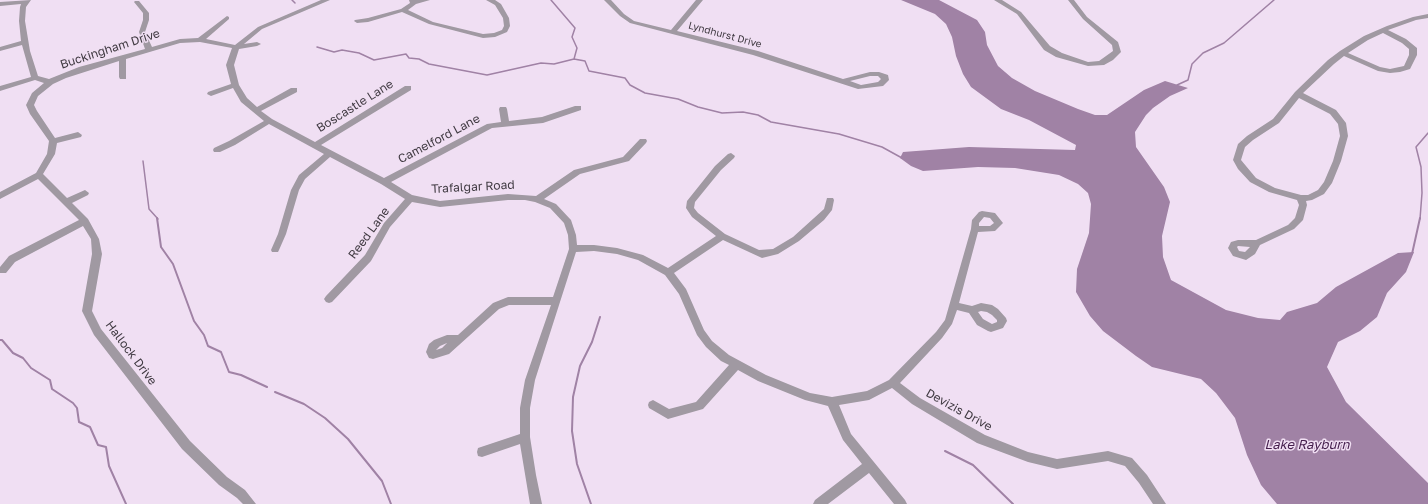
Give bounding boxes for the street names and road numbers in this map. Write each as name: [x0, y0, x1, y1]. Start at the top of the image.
street label: Lyndhurst Drive: [687, 19, 763, 51]
street label: Buckingham Drive: [58, 26, 162, 72]
street label: Boscastle Lane: [314, 77, 396, 135]
street label: Camelford Lane: [396, 111, 482, 167]
street label: Trafalgar Road: [431, 178, 515, 196]
street label: Reed Lane: [345, 204, 393, 262]
street label: Hallock Drive: [102, 318, 160, 388]
street label: Devizis Drive: [923, 386, 995, 434]

